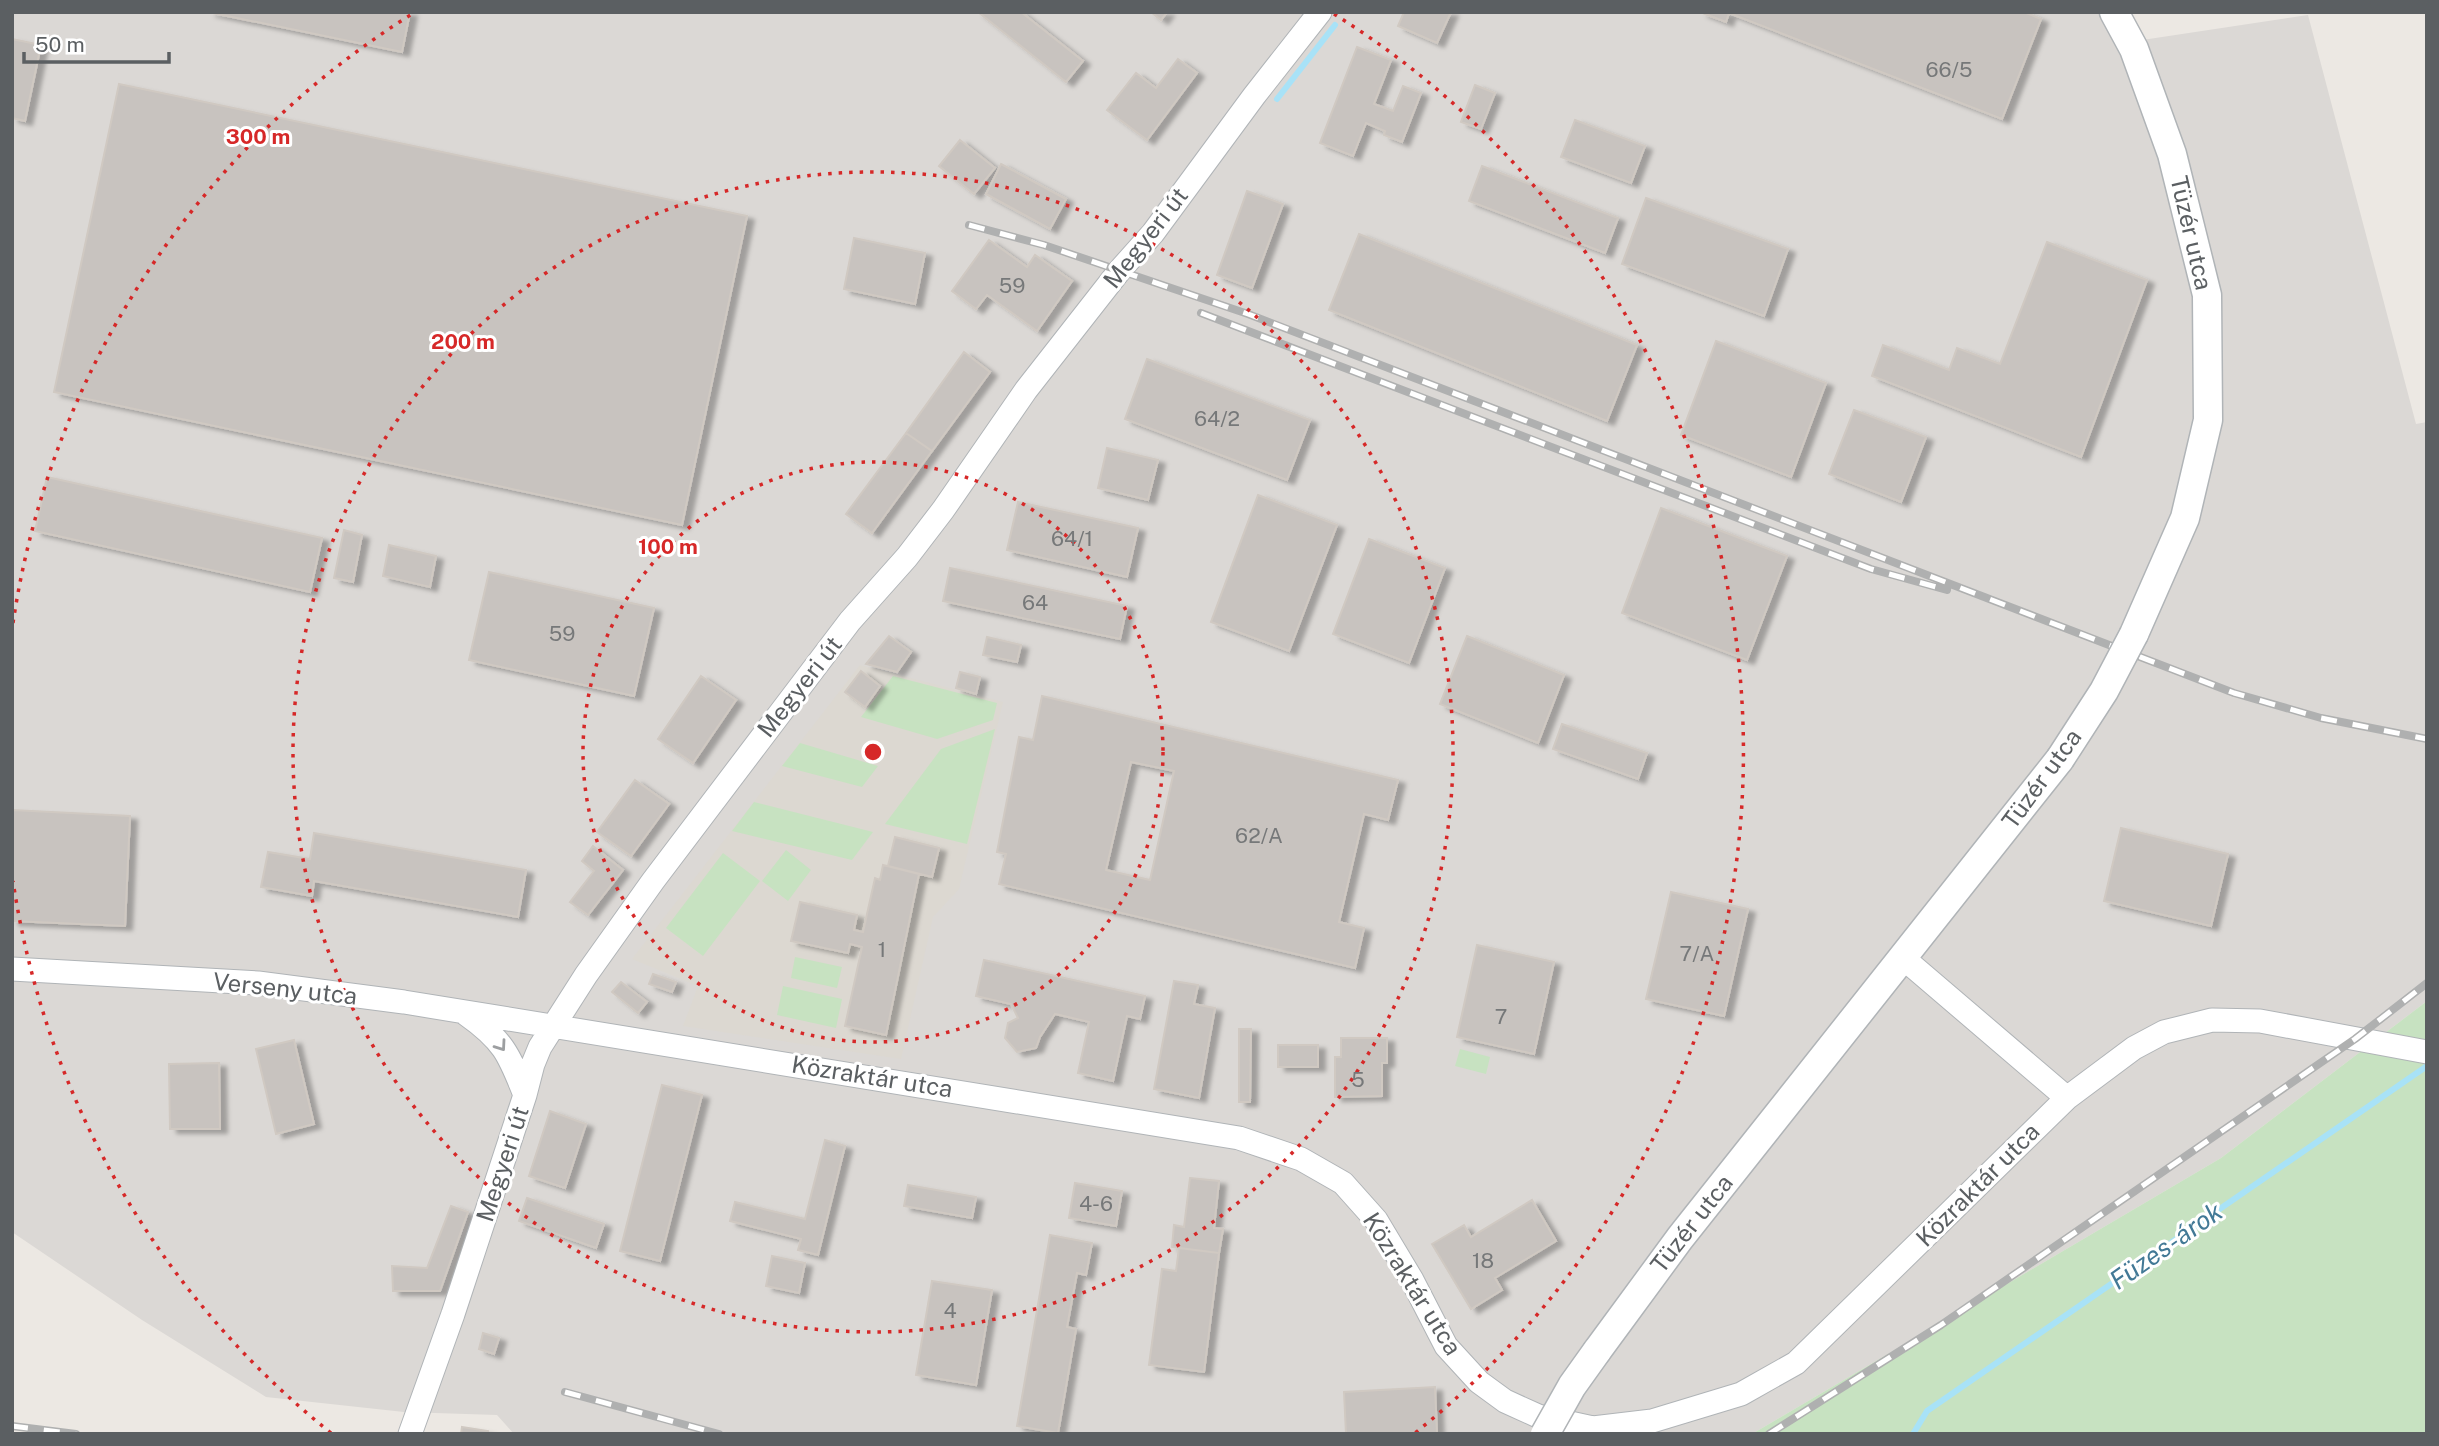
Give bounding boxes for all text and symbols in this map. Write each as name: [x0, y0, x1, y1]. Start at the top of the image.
scale bar: [24, 21, 170, 65]
text: 50 m: [35, 32, 85, 57]
house number: 66/5: [1926, 57, 1972, 82]
text: 300 m: [226, 124, 290, 149]
street label: Tüzér utca: [2165, 173, 2219, 293]
street label: Megyeri út: [1097, 181, 1193, 293]
house number: 59: [999, 273, 1025, 298]
text: 200 m: [431, 329, 495, 354]
house number: 64/2: [1194, 406, 1240, 431]
house number: 64/1: [1051, 526, 1093, 551]
text: 100 m: [638, 534, 698, 559]
house number: 64: [1022, 590, 1048, 615]
house number: 59: [549, 621, 575, 646]
street label: Megyeri út: [751, 630, 847, 742]
street label: Tüzér utca: [1996, 723, 2087, 834]
centre of rings: [861, 740, 885, 764]
house number: 62/A: [1235, 823, 1283, 848]
house number: 1: [878, 937, 886, 962]
house number: 7/A: [1680, 941, 1715, 966]
street label: Verseny utca: [212, 967, 359, 1009]
house number: 7: [1495, 1004, 1507, 1029]
one-way arrow: [493, 1038, 505, 1051]
street label: Közraktár utca: [790, 1049, 955, 1103]
house number: 5: [1351, 1067, 1365, 1092]
street label: Megyeri út: [470, 1102, 534, 1225]
street label: Közraktár utca: [1910, 1117, 2045, 1252]
street label: Tüzér utca: [1644, 1169, 1738, 1278]
house number: 4-6: [1079, 1191, 1113, 1216]
water label: Füzes-árok: [2103, 1195, 2228, 1296]
street label: Közraktár utca: [1358, 1207, 1468, 1360]
house number: 18: [1472, 1248, 1494, 1273]
house number: 4: [943, 1298, 957, 1323]

